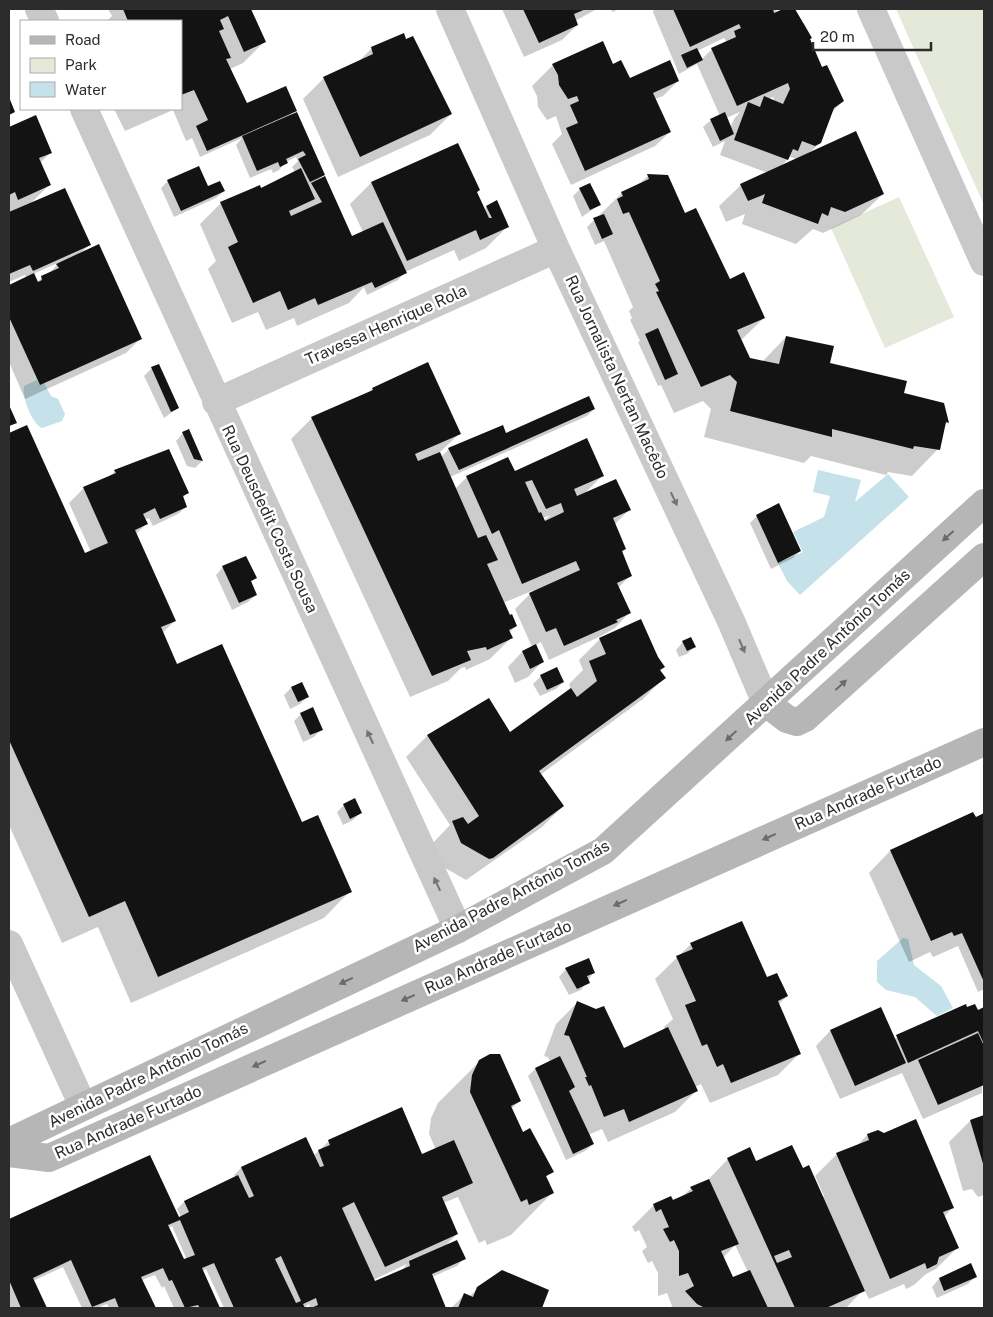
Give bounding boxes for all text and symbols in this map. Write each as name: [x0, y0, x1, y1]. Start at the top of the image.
legend: [20, 20, 182, 110]
scale bar: [813, 20, 930, 52]
text: 20 m: [820, 28, 855, 45]
text: Road: [65, 31, 101, 48]
text: Park: [65, 56, 97, 73]
text: Water: [65, 81, 107, 98]
street label: Rua Jornalista Nertan Macêdo: [561, 272, 673, 482]
street label: Travessa Henrique Rola: [302, 281, 470, 369]
street label: Rua Deusdedit Costa Sousa: [218, 422, 322, 616]
one-way arrow: [670, 492, 678, 506]
one-way arrow: [942, 530, 955, 541]
street label: Avenida Padre Antônio Tomás: [740, 565, 914, 729]
one-way arrow: [738, 639, 746, 653]
one-way arrow: [835, 679, 847, 691]
one-way arrow: [365, 730, 373, 744]
one-way arrow: [725, 730, 737, 742]
street label: Rua Andrade Furtado: [792, 752, 944, 834]
one-way arrow: [762, 834, 776, 842]
street label: Avenida Padre Antônio Tomás: [410, 836, 612, 956]
one-way arrow: [433, 877, 441, 891]
one-way arrow: [613, 899, 627, 907]
street label: Rua Andrade Furtado: [422, 916, 574, 998]
one-way arrow: [339, 977, 353, 985]
one-way arrow: [401, 994, 415, 1002]
street label: Avenida Padre Antônio Tomás: [45, 1018, 251, 1132]
one-way arrow: [252, 1060, 266, 1068]
street label: Rua Andrade Furtado: [52, 1081, 204, 1163]

